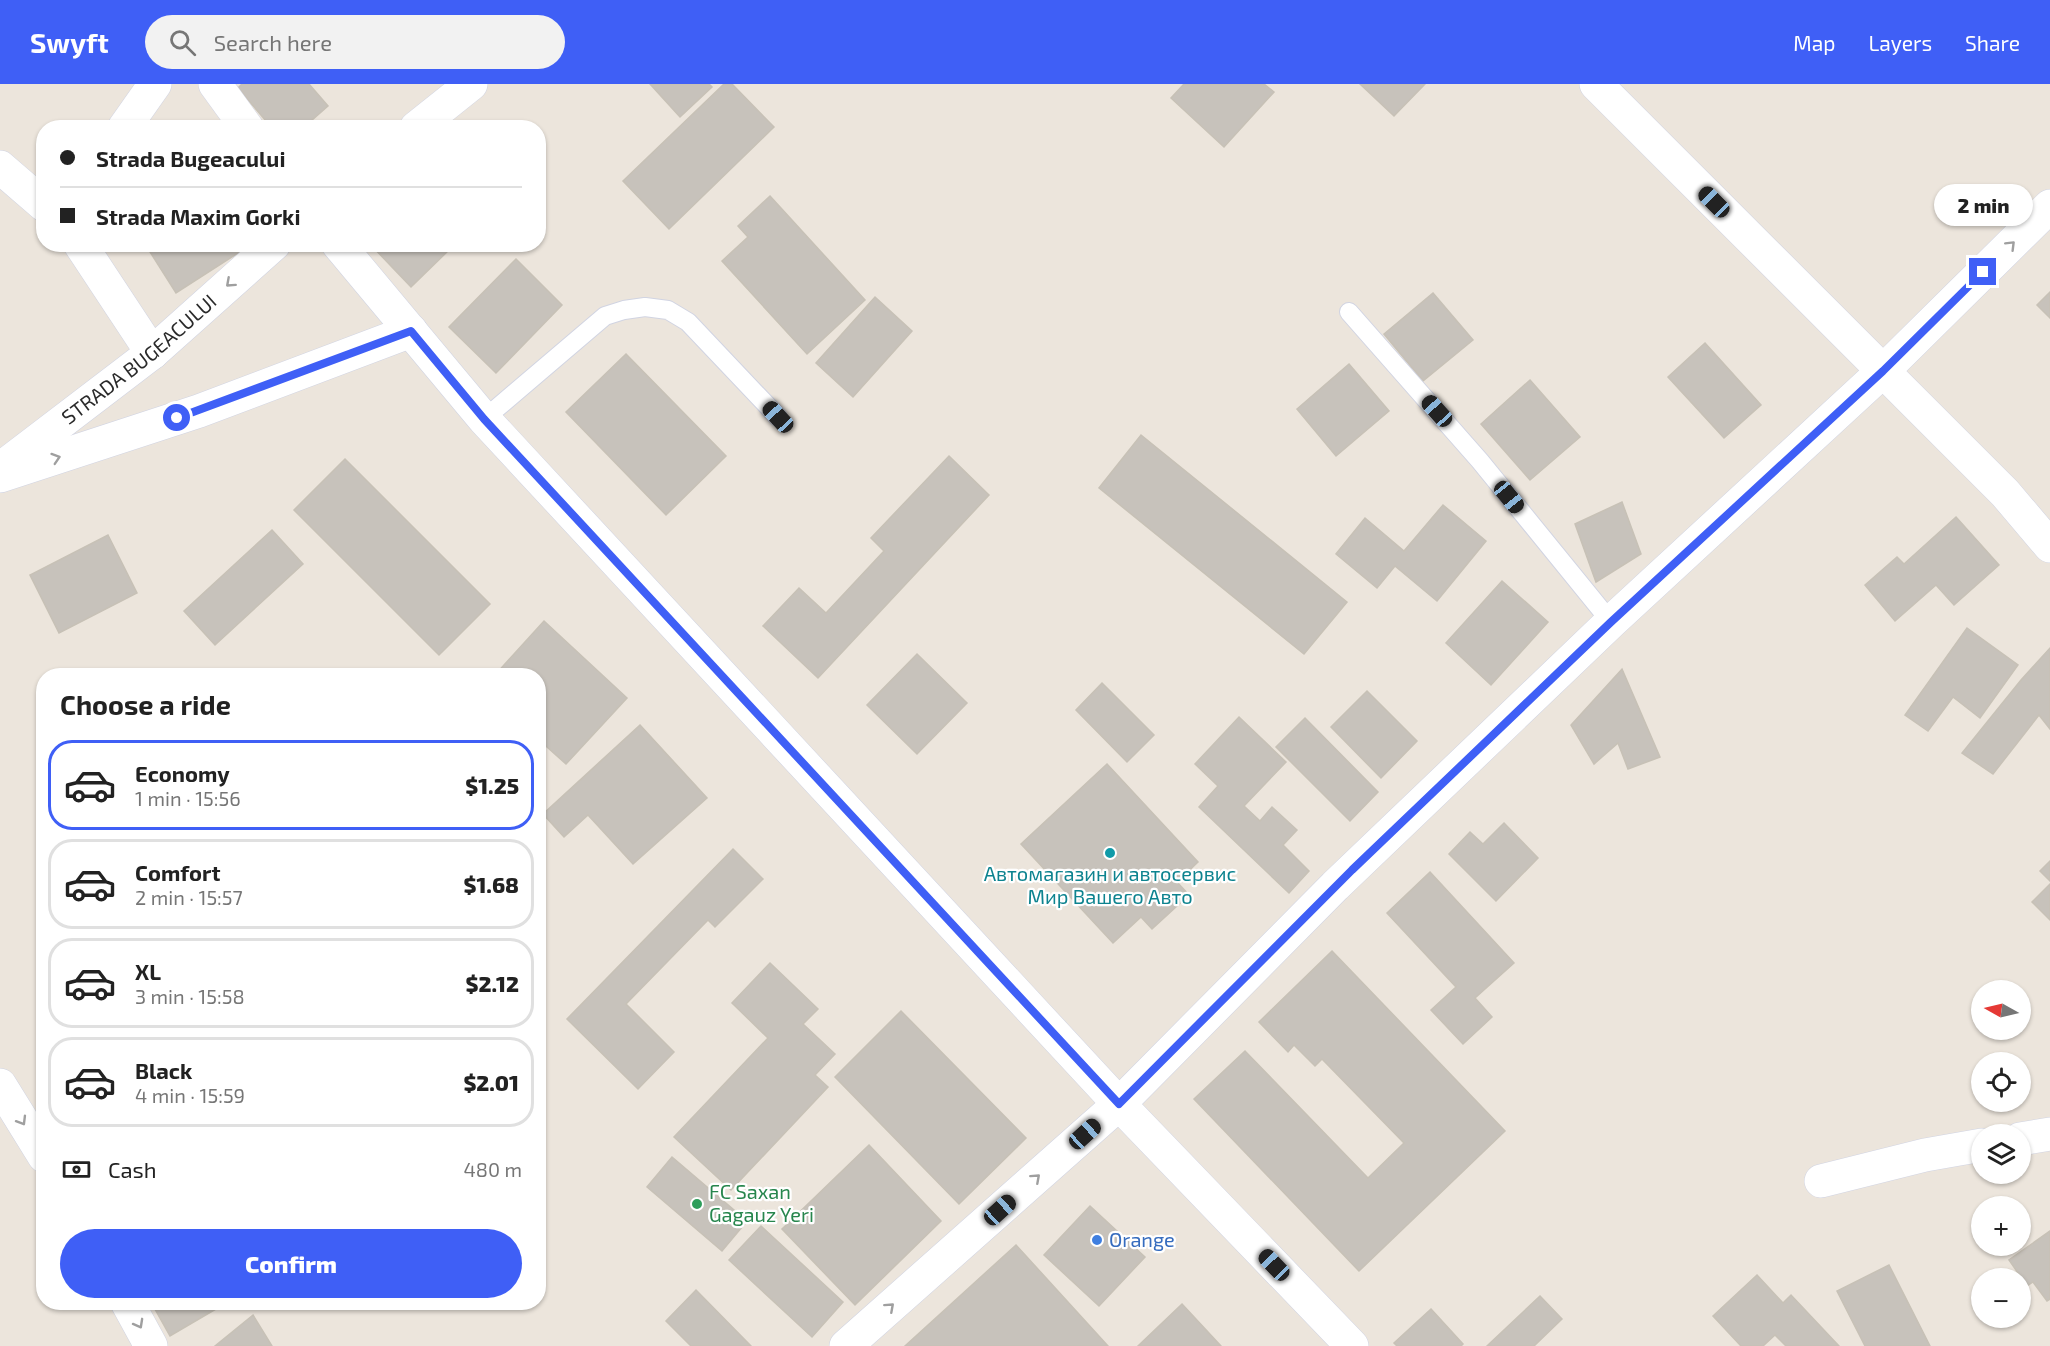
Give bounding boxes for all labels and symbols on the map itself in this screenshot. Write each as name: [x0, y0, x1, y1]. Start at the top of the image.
car: [1695, 183, 1733, 221]
callout: 2 min: [1934, 185, 2032, 227]
one-way arrow: [2004, 241, 2015, 251]
route end: [1969, 258, 1996, 285]
one-way arrow: [226, 276, 237, 287]
street label: STRADA BUGEACULUI: [56, 289, 220, 429]
car: [1418, 392, 1456, 430]
car: [759, 398, 797, 436]
route start: [163, 404, 190, 431]
one-way arrow: [50, 453, 61, 465]
car: [1491, 477, 1527, 517]
marker: Автомагазин и автосервис Мир Вашего Авто: [1103, 846, 1117, 860]
place label: Автомагазин и автосервис Мир Вашего Авто: [984, 861, 1236, 908]
north arrow: [1971, 980, 2031, 1040]
one-way arrow: [14, 1115, 26, 1125]
car: [1066, 1115, 1104, 1153]
one-way arrow: [1029, 1174, 1040, 1185]
place label: FC Saxan Gagauz Yeri: [709, 1179, 814, 1226]
car: [981, 1191, 1019, 1229]
marker: FC Saxan Gagauz Yeri: [690, 1197, 704, 1211]
place label: Orange: [1109, 1227, 1175, 1251]
marker: Orange: [1090, 1233, 1104, 1247]
car: [1255, 1246, 1293, 1284]
one-way arrow: [883, 1303, 894, 1314]
one-way arrow: [132, 1318, 143, 1328]

